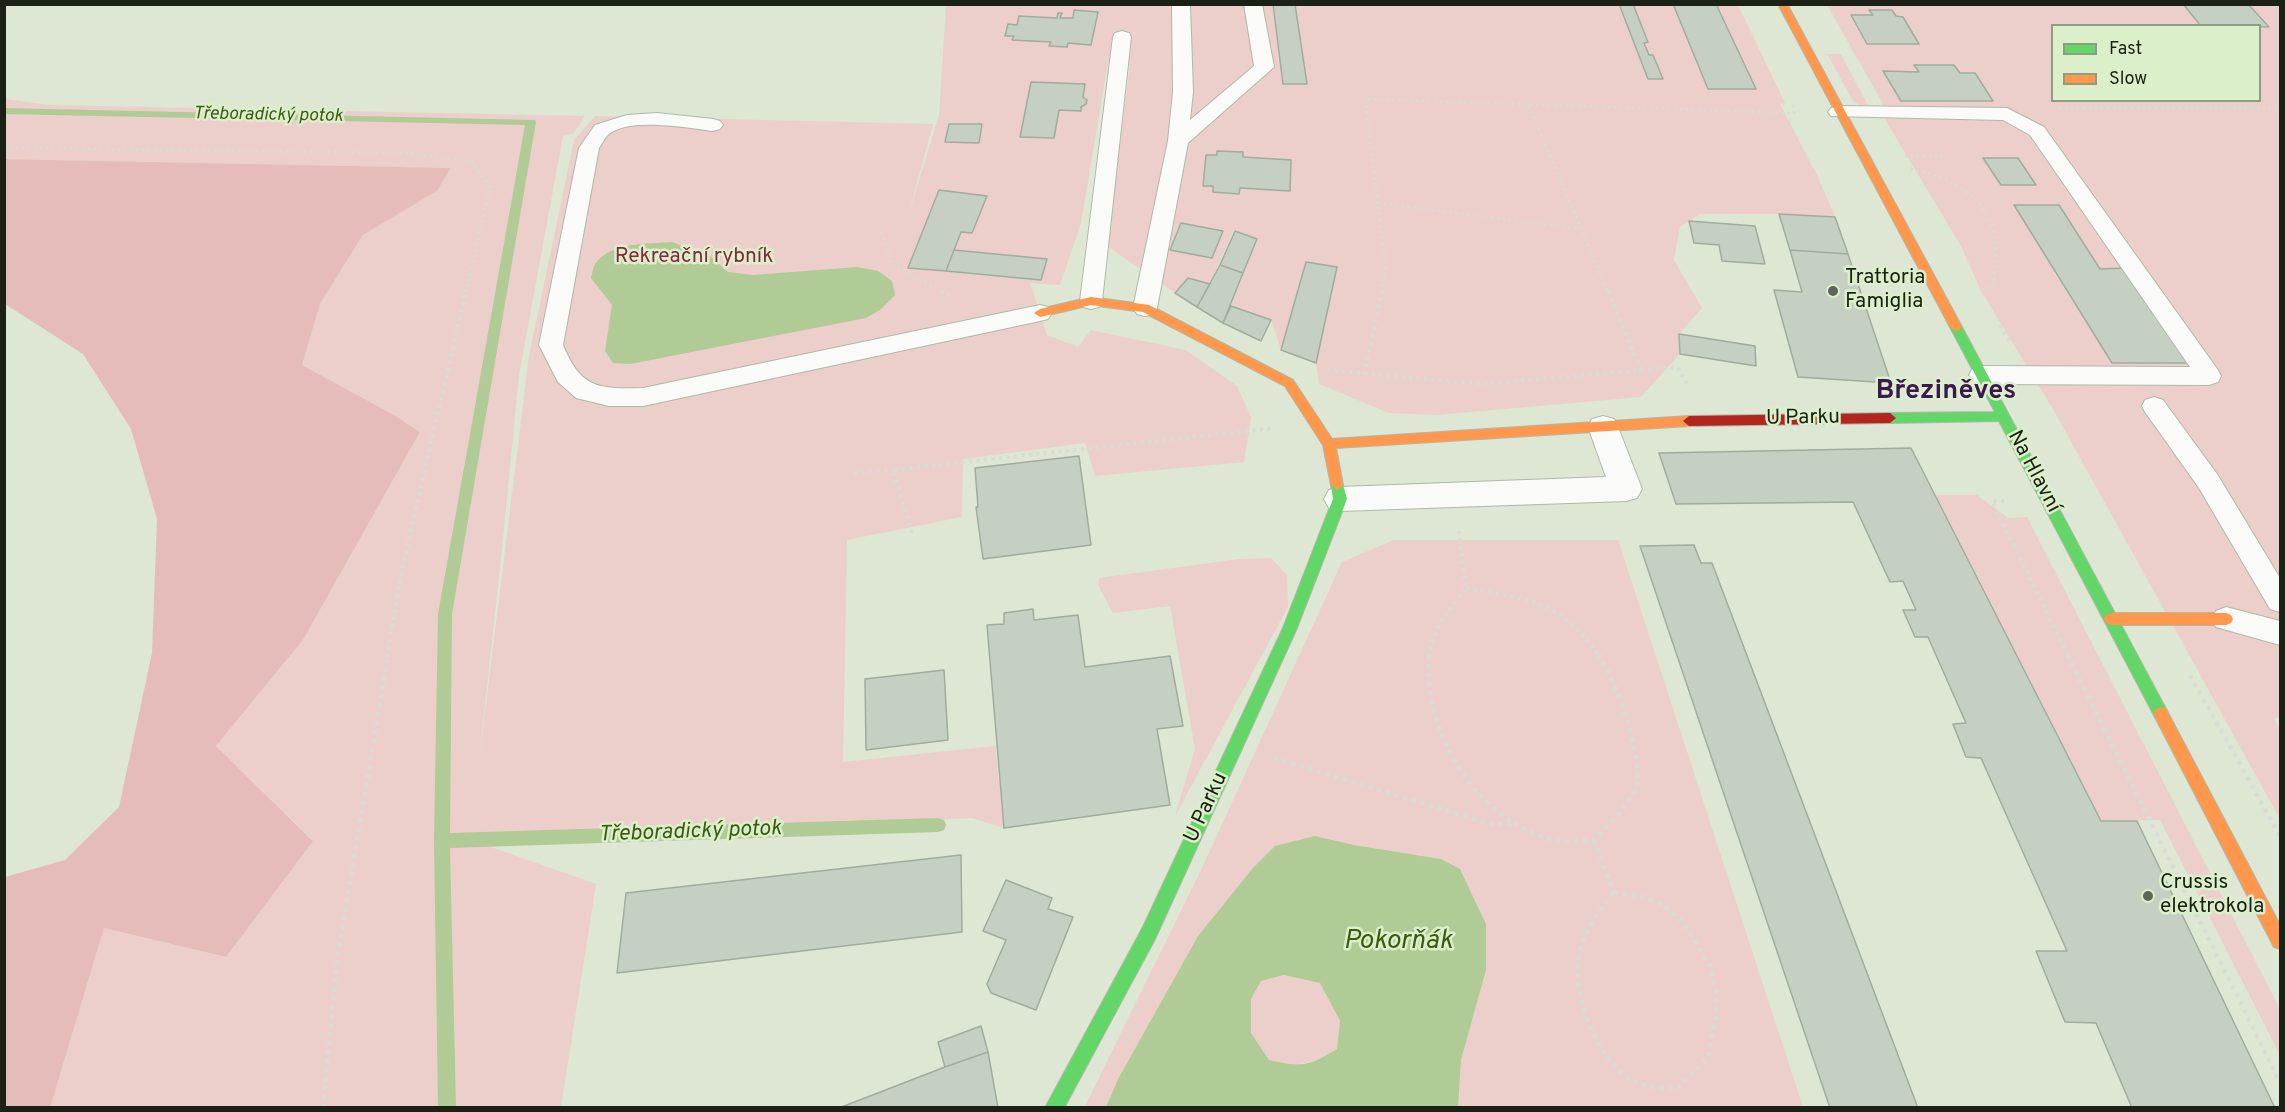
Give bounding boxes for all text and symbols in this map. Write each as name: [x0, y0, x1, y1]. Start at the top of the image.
legend: [2051, 24, 2261, 102]
text: Fast: [2109, 38, 2142, 61]
text: Slow: [2109, 68, 2147, 91]
water label: Třeboradický potok: [193, 104, 343, 128]
park label: Rekreační rybník: [615, 245, 773, 271]
place label: Trattoria Famiglia: [1845, 266, 1925, 316]
marker: Trattoria Famiglia: [1826, 284, 1840, 298]
district label: Březiněves: [1876, 377, 2016, 409]
street label: U Parku: [1766, 406, 1840, 432]
street label: Na Hlavní: [2001, 427, 2065, 517]
street label: U Parku: [1180, 769, 1234, 847]
water label: Třeboradický potok: [598, 817, 782, 849]
place label: Crussis elektrokola: [2160, 871, 2264, 921]
marker: Crussis elektrokola: [2141, 889, 2155, 903]
water label: Pokorňák: [1343, 927, 1453, 959]

